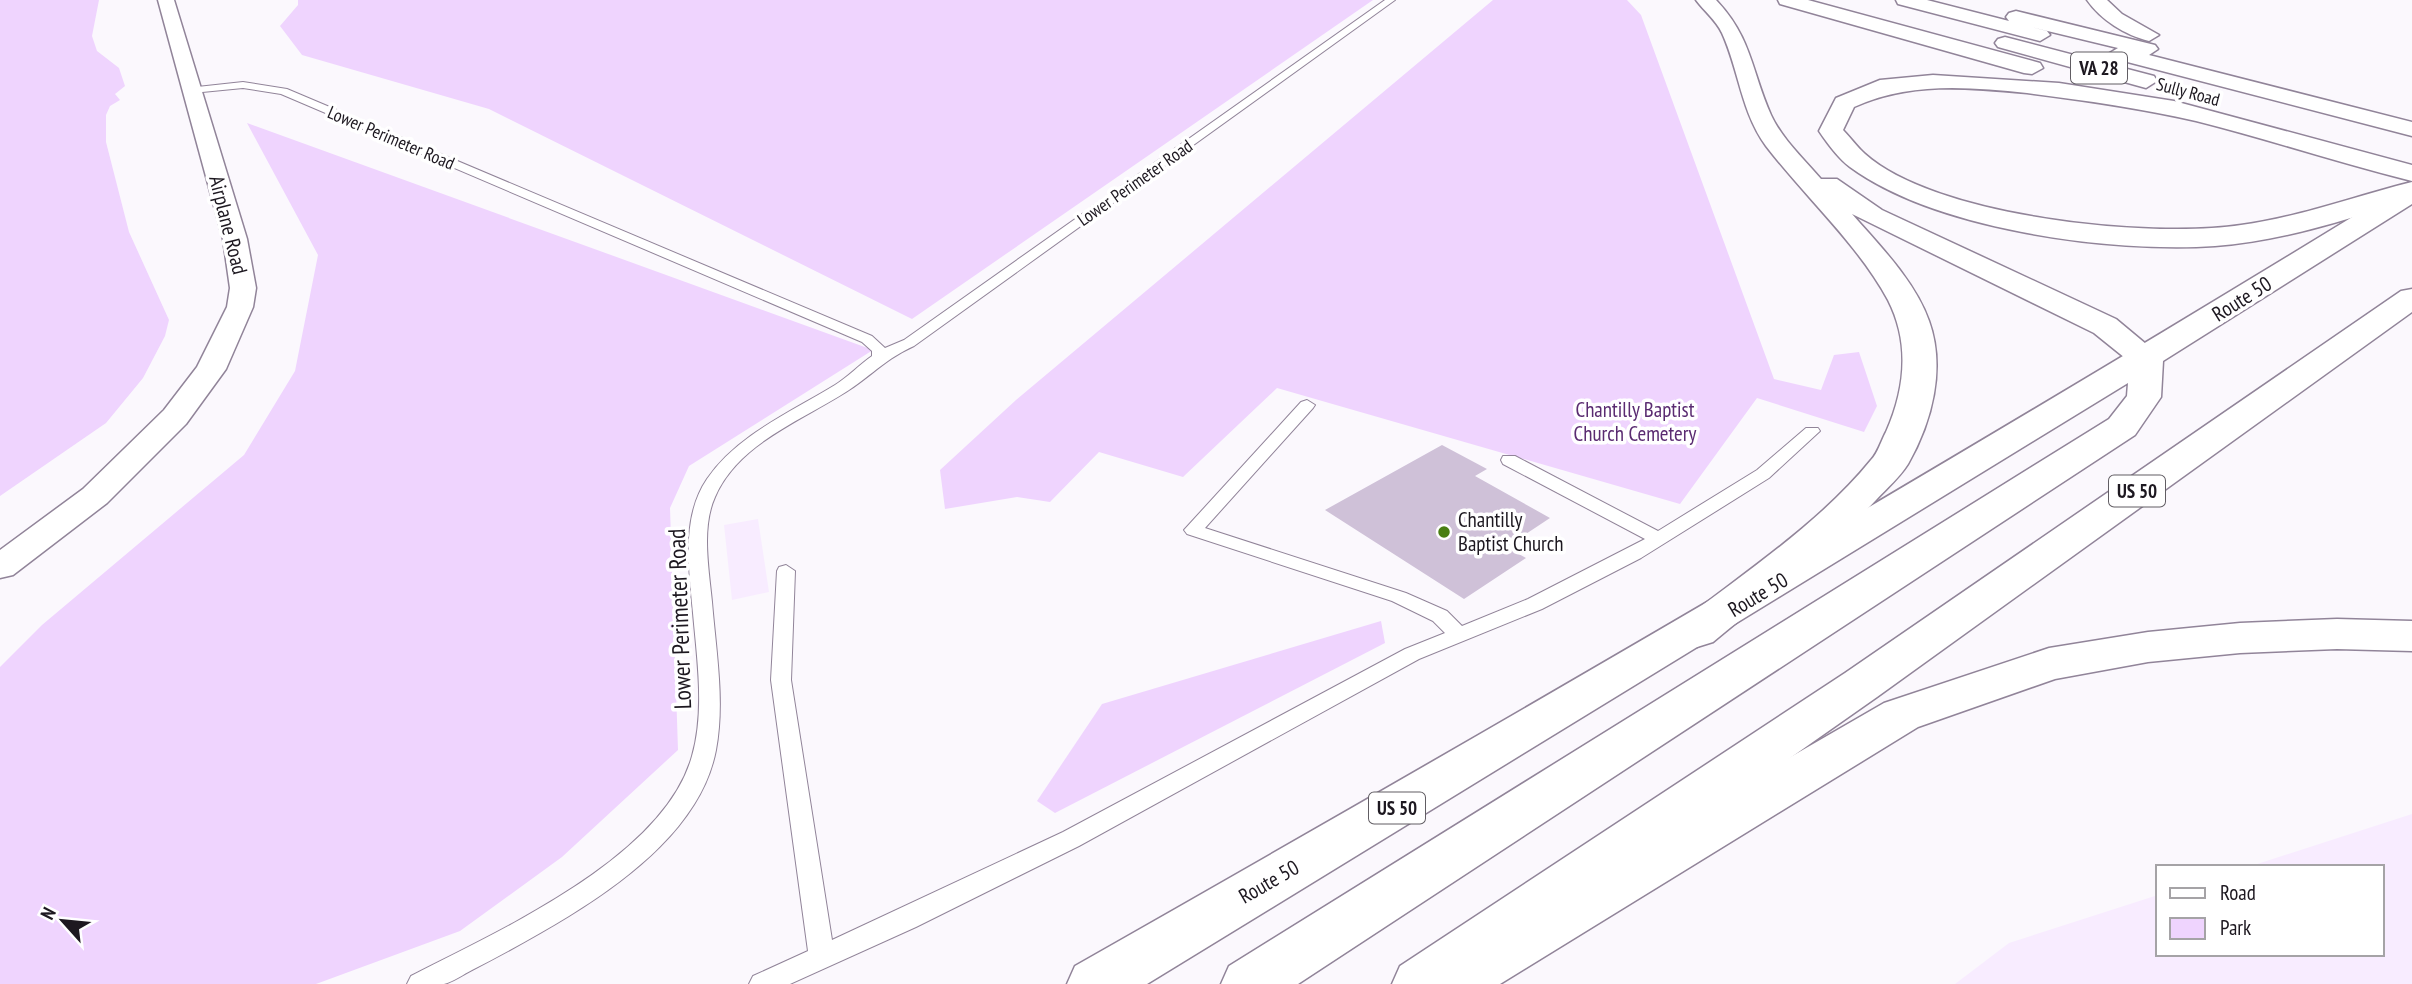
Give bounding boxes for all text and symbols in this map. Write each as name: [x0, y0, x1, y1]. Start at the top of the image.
road number: VA 28: [2071, 52, 2127, 83]
street label: Sully Road: [2154, 72, 2222, 111]
street label: Lower Perimeter Road: [324, 100, 458, 175]
street label: Lower Perimeter Road: [1073, 134, 1197, 231]
street label: Airplane Road: [203, 173, 254, 277]
street label: Route 50: [2207, 270, 2276, 327]
park label: Chantilly Baptist Church Cemetery: [1574, 396, 1697, 447]
road number: US 50: [2109, 476, 2165, 506]
place label: Chantilly Baptist Church: [1458, 506, 1564, 557]
marker: Chantilly Baptist Church: [1436, 524, 1452, 540]
street label: Lower Perimeter Road: [661, 528, 698, 710]
street label: Route 50: [1723, 566, 1793, 623]
road number: US 50: [1369, 792, 1425, 824]
street label: Route 50: [1234, 854, 1304, 910]
legend: [2156, 865, 2384, 956]
text: Road: [2220, 879, 2256, 906]
north arrow: [28, 886, 98, 956]
text: N: [35, 903, 61, 923]
text: Park: [2220, 914, 2251, 941]

